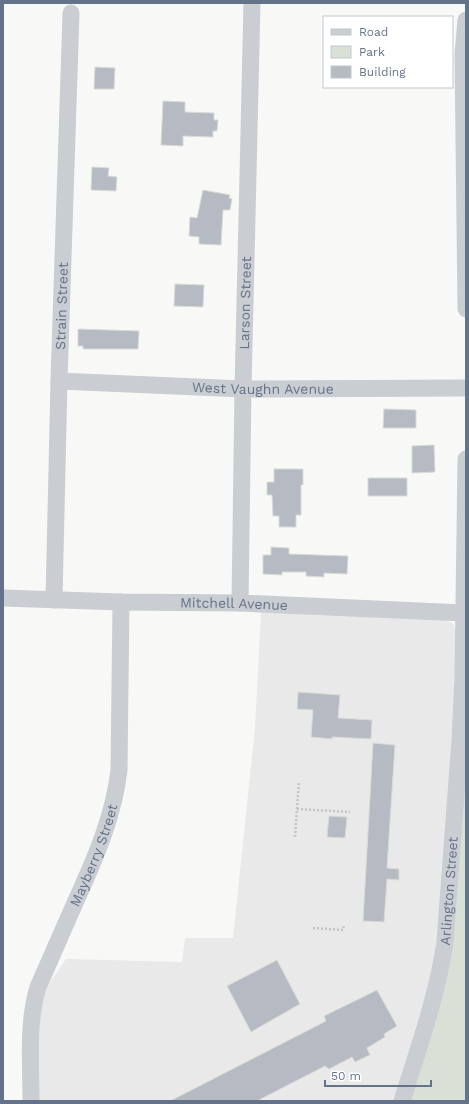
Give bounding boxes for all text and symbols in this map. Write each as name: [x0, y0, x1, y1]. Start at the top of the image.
legend: [323, 16, 453, 88]
text: Road: [359, 25, 388, 39]
text: Park: [359, 45, 385, 59]
text: Building: [359, 65, 406, 79]
street label: Larson Street: [236, 256, 254, 350]
street label: Strain Street: [52, 262, 71, 350]
street label: West Vaughn Avenue: [192, 379, 334, 397]
street label: Mitchell Avenue: [180, 594, 288, 613]
street label: Mayberry Street: [66, 802, 120, 909]
street label: Arlington Street: [437, 836, 461, 946]
scale bar: [325, 1062, 431, 1088]
text: 50 m: [331, 1069, 361, 1083]

